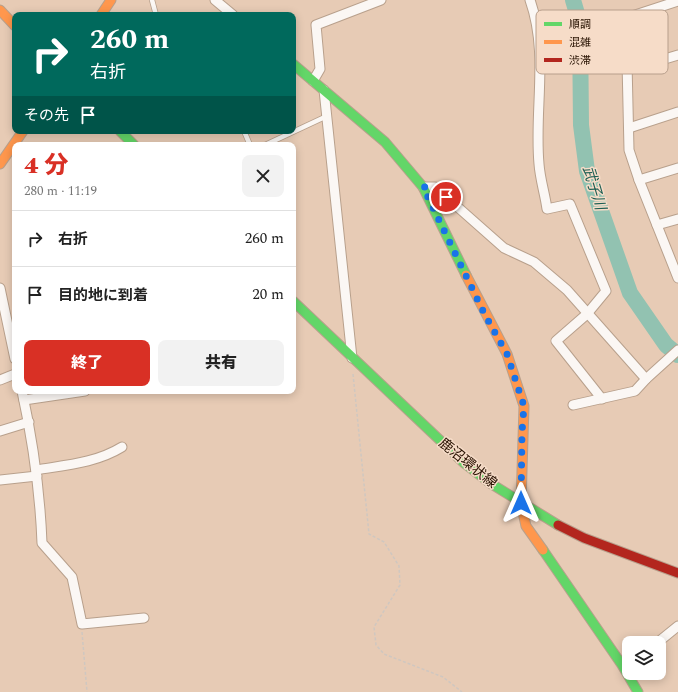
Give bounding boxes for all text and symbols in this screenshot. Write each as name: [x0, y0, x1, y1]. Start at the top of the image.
legend: [536, 10, 668, 74]
text: 順調: [569, 16, 591, 33]
text: 260 m: [90, 18, 169, 61]
icon: right: [24, 28, 76, 80]
text: 混雑: [569, 34, 591, 51]
text: 渋滞: [569, 52, 591, 69]
text: 右折: [90, 59, 126, 86]
text: その先: [24, 104, 69, 127]
icon: arrive: [77, 104, 99, 126]
text: 4 分: [24, 148, 68, 184]
button: close: [242, 155, 284, 197]
water label: 武子川: [576, 163, 612, 215]
pin: [429, 180, 463, 214]
text: 280 m · 11:19: [24, 181, 97, 201]
icon: arrive: [435, 186, 457, 208]
text: 260 m: [245, 227, 284, 250]
icon: right: [24, 228, 46, 250]
text: 右折: [58, 228, 88, 251]
text: 20 m: [252, 283, 284, 306]
icon: arrive: [24, 284, 46, 306]
text: 目的地に到着: [58, 284, 148, 307]
button: 終了: [24, 340, 150, 386]
button: 共有: [158, 340, 284, 386]
street label: 鹿沼環状線: [434, 433, 502, 493]
position arrow: [500, 482, 542, 524]
map controls: [622, 636, 666, 680]
button: layers: [622, 636, 666, 680]

